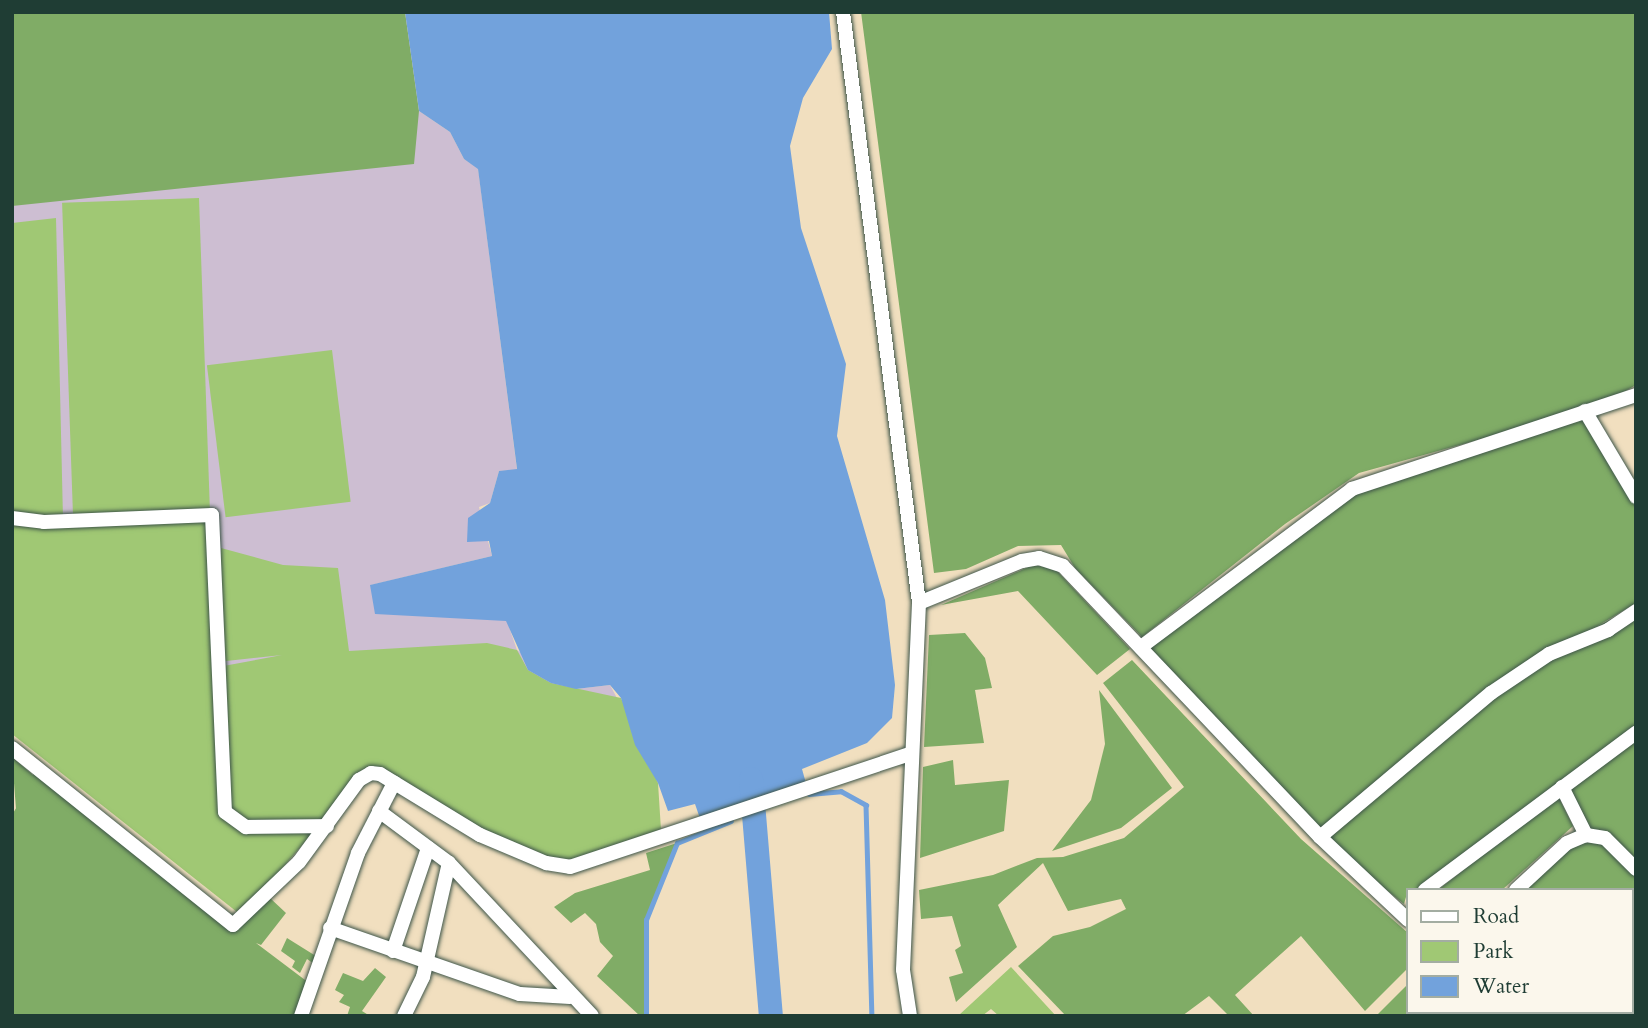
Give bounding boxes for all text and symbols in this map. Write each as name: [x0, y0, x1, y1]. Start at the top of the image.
legend: [1406, 888, 1634, 1014]
text: Road: [1473, 902, 1519, 931]
text: Park: [1473, 937, 1513, 966]
text: Water: [1473, 972, 1529, 1001]

